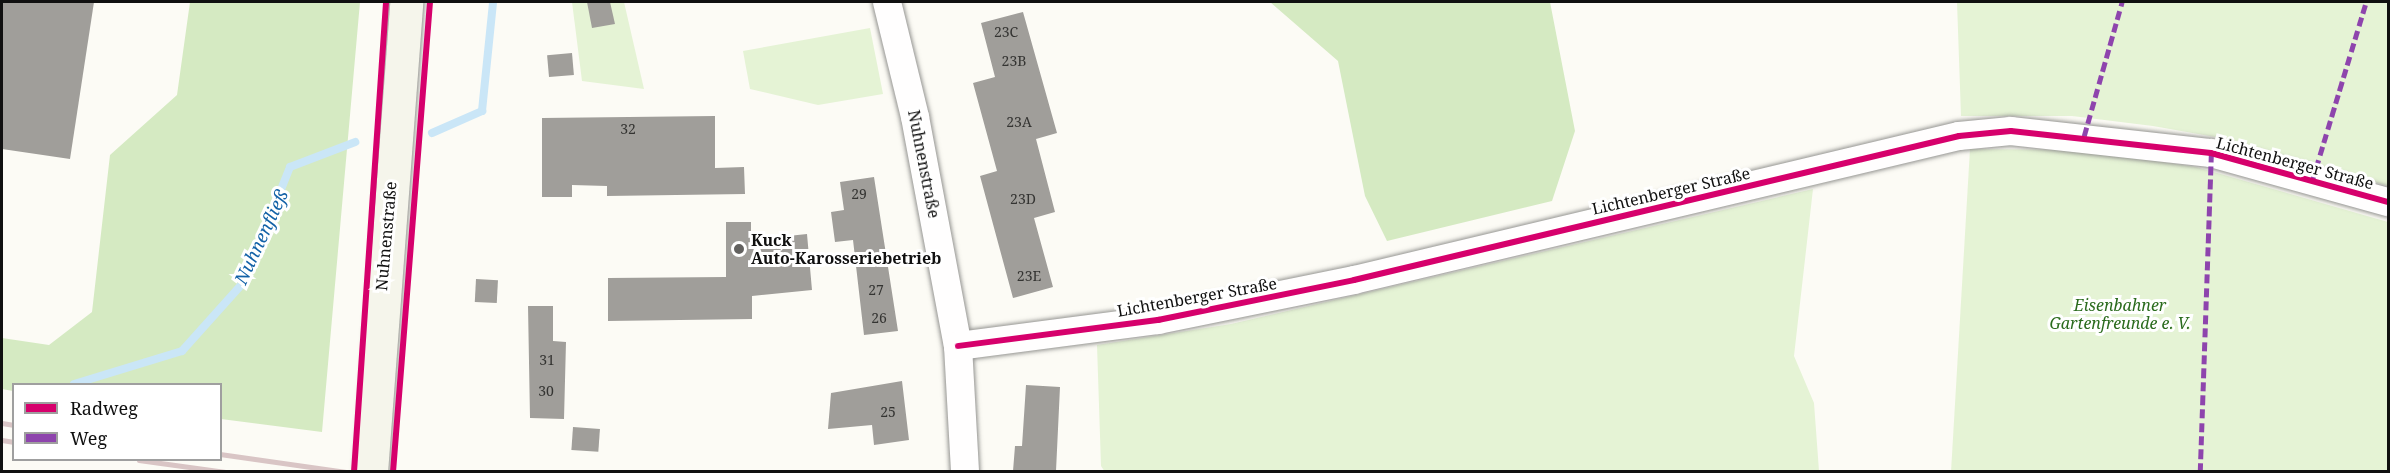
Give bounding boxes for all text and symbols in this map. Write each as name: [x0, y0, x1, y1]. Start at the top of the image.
house number: 23C: [994, 24, 1018, 40]
house number: 23B: [1002, 53, 1026, 69]
street label: Nuhnenstraße: [904, 108, 944, 220]
house number: 23A: [1006, 114, 1032, 130]
house number: 32: [620, 121, 636, 137]
street label: Lichtenberger Straße: [2214, 133, 2376, 193]
street label: Lichtenberger Straße: [1590, 163, 1752, 219]
street label: Nuhnenstraße: [372, 181, 400, 291]
water label: Nuhnenfließ: [230, 186, 292, 288]
house number: 29: [851, 186, 867, 202]
house number: 23D: [1010, 191, 1036, 207]
place label: Kuck Auto-Karosseriebetrieb: [751, 230, 941, 268]
marker: Kuck Auto-Karosseriebetrieb: [732, 242, 746, 256]
house number: 23E: [1017, 268, 1041, 284]
street label: Lichtenberger Straße: [1116, 273, 1278, 321]
house number: 27: [868, 282, 884, 298]
park label: Eisenbahner Gartenfreunde e. V.: [2049, 295, 2191, 333]
house number: 26: [871, 310, 887, 326]
house number: 31: [539, 352, 555, 368]
legend: [12, 383, 222, 461]
house number: 30: [538, 383, 554, 399]
text: Radweg: [70, 396, 138, 420]
house number: 25: [880, 404, 896, 420]
text: Weg: [70, 426, 107, 450]

